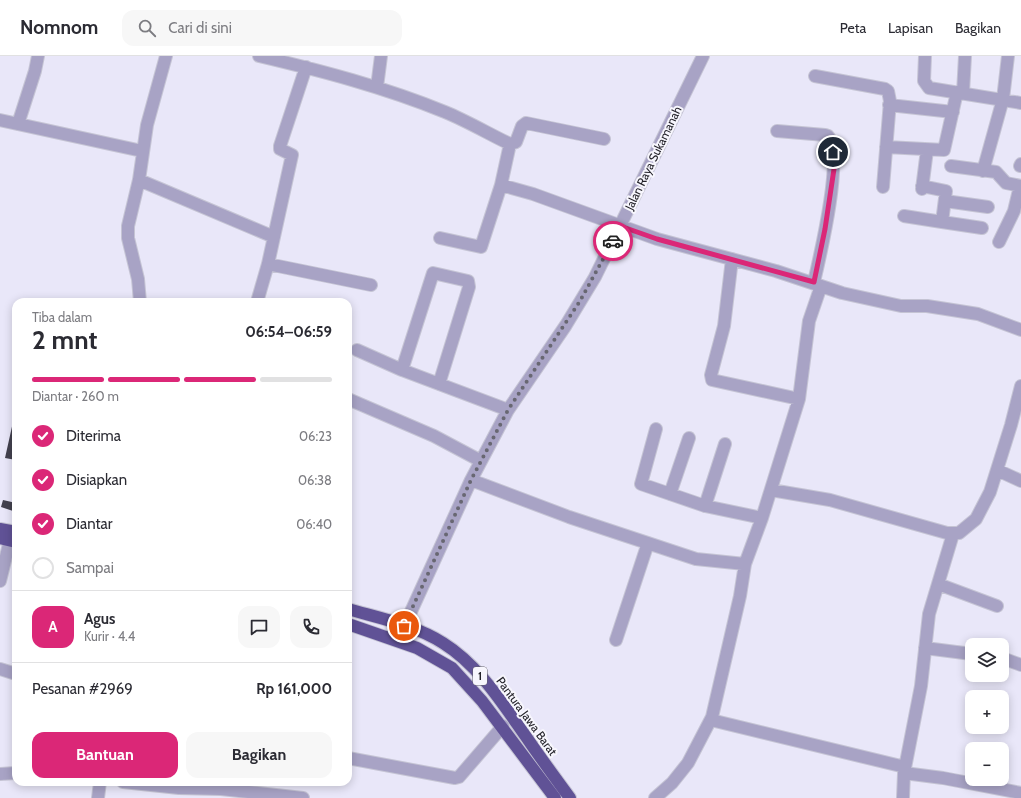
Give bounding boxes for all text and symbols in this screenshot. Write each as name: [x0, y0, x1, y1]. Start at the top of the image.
search box: [122, 10, 402, 46]
text: Nomnom: [20, 16, 98, 39]
icon: search: [136, 17, 158, 39]
text: Cari di sini: [168, 19, 232, 37]
text: Peta: [840, 19, 866, 37]
text: Lapisan: [888, 19, 933, 37]
text: Bagikan: [955, 19, 1001, 37]
street label: Jalan Raya Sukamanah: [621, 104, 685, 213]
pin: [816, 135, 850, 169]
icon: home: [822, 141, 844, 163]
courier: [593, 221, 633, 261]
icon: car: [602, 230, 624, 252]
text: Tiba dalam: [32, 309, 92, 325]
text: 06:54–06:59: [245, 323, 332, 341]
text: 2 mnt: [32, 324, 97, 356]
text: Diantar · 260 m: [32, 388, 119, 404]
icon: check: [32, 425, 54, 447]
text: Diterima: [66, 427, 121, 445]
text: 06:23: [299, 428, 332, 444]
icon: check: [32, 469, 54, 491]
text: Disiapkan: [66, 471, 127, 489]
text: 06:38: [298, 472, 332, 488]
icon: check: [32, 513, 54, 535]
text: Diantar: [66, 515, 112, 533]
text: 06:40: [296, 516, 332, 532]
text: Sampai: [66, 559, 114, 577]
button: chat: [238, 606, 280, 648]
button: phone: [290, 606, 332, 648]
pin: [387, 609, 421, 643]
text: Agus: [84, 610, 115, 628]
icon: bag: [393, 615, 415, 637]
text: A: [48, 618, 58, 636]
text: Kurir · 4.4: [84, 628, 135, 644]
map controls: [965, 638, 1009, 786]
button: layers: [965, 638, 1009, 682]
road number: 1: [473, 667, 487, 685]
street label: Pantura Jawa Barat: [493, 674, 561, 758]
text: Pesanan #2969: [32, 680, 133, 698]
text: Rp 161,000: [256, 680, 332, 698]
button: +: [965, 690, 1009, 734]
button: Bantuan: [32, 732, 178, 778]
button: Bagikan: [186, 732, 332, 778]
button: −: [965, 742, 1009, 786]

